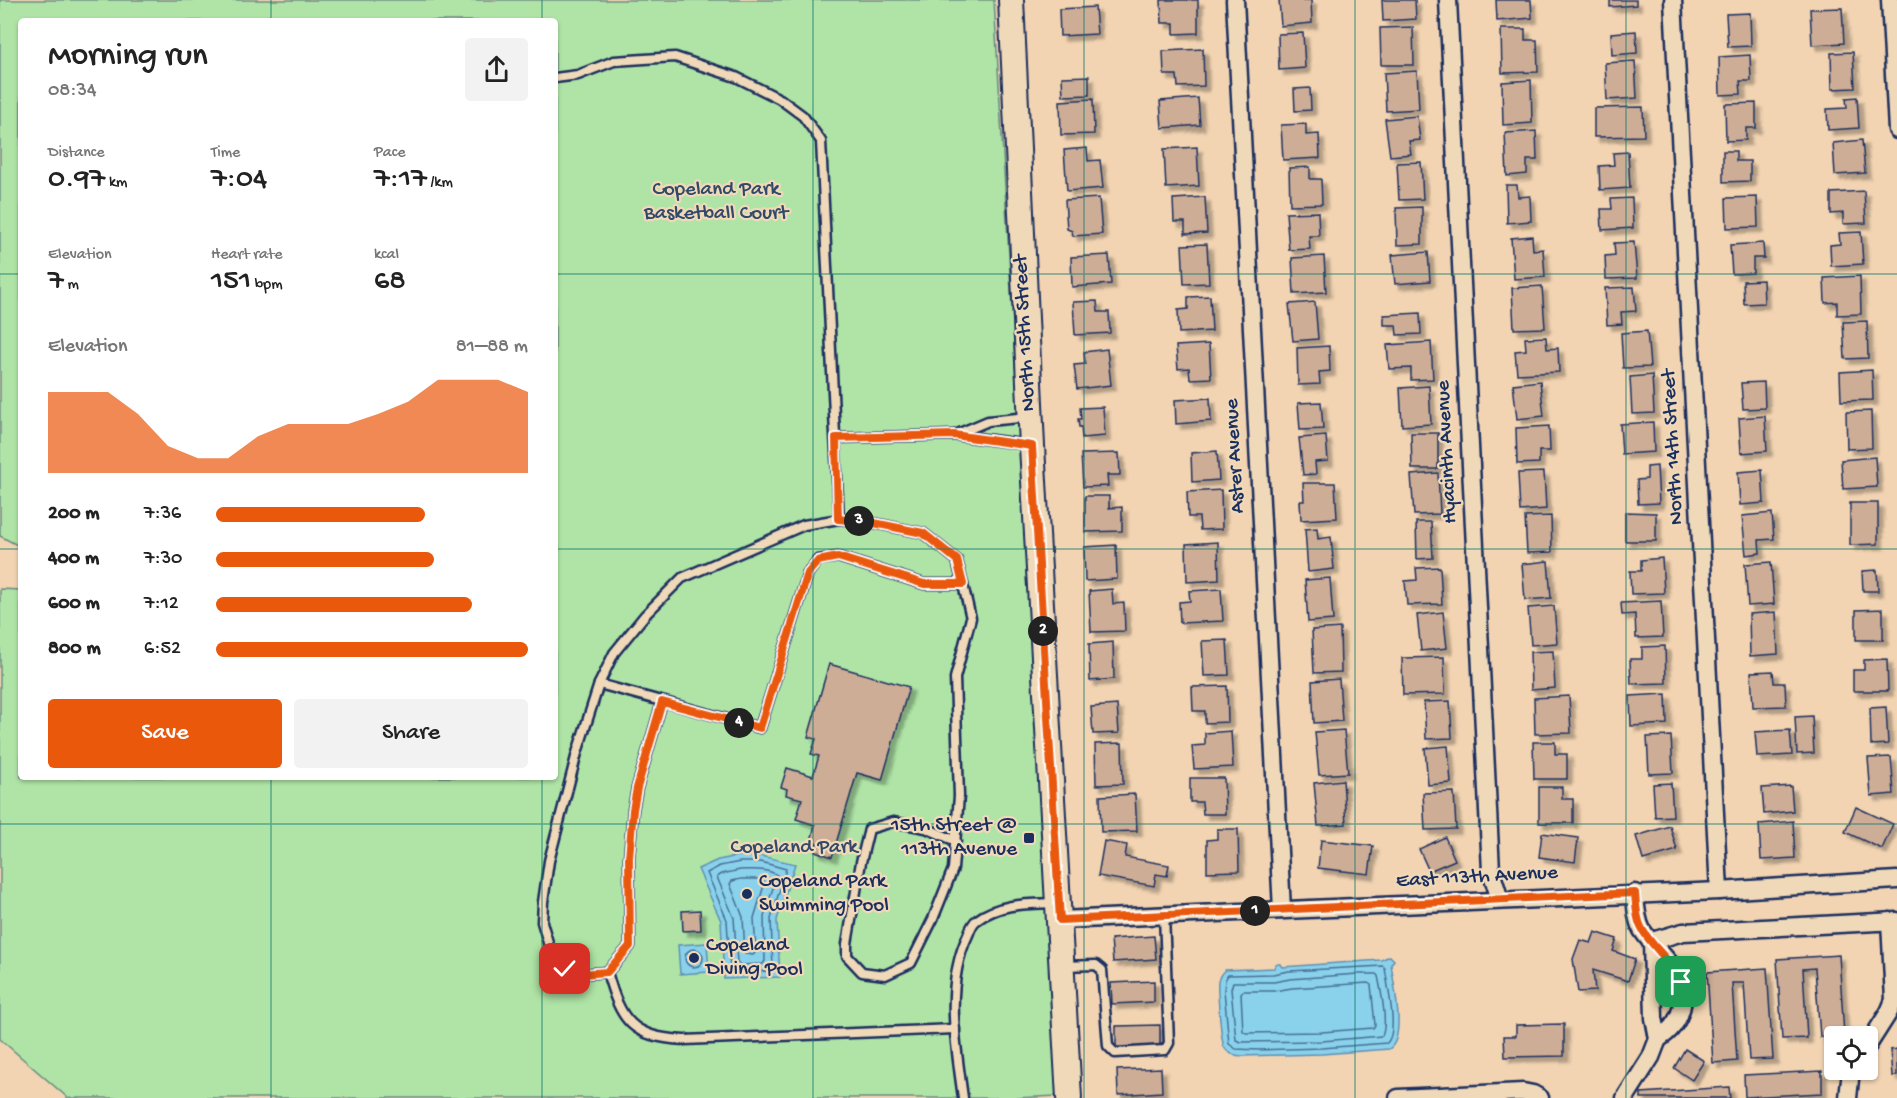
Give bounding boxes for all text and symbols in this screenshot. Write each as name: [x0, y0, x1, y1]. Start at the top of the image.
text: Morning run: [48, 38, 208, 76]
button: share: [465, 38, 528, 101]
text: 08:34: [48, 80, 96, 103]
text: Distance: [48, 144, 105, 163]
text: Time: [211, 144, 240, 163]
text: Pace: [374, 144, 405, 163]
text: 0.97: [48, 163, 105, 198]
text: 7:04: [211, 163, 267, 198]
text: 7:17: [374, 163, 427, 198]
text: km: [105, 174, 127, 193]
text: /km: [427, 174, 453, 193]
park label: Copeland Park Basketball Court: [643, 178, 790, 227]
text: Elevation: [48, 246, 112, 265]
text: Heart rate: [211, 246, 283, 265]
text: kcal: [374, 246, 399, 265]
street label: North 15th Street: [1009, 251, 1043, 412]
text: 7: [48, 265, 64, 300]
text: 151: [211, 265, 251, 300]
text: 68: [374, 265, 406, 300]
text: m: [64, 276, 79, 295]
text: bpm: [251, 276, 282, 295]
text: Elevation: [48, 336, 128, 359]
text: 81–88 m: [456, 336, 528, 359]
street label: North 14th Street: [1657, 366, 1691, 526]
street label: Hyacinth Avenue: [1432, 378, 1464, 524]
street label: Aster Avenue: [1220, 397, 1251, 514]
text: 200 m: [48, 503, 99, 526]
text: 7:36: [144, 503, 181, 526]
pin: 3: [844, 506, 874, 536]
text: 3: [855, 511, 863, 530]
text: 400 m: [48, 548, 99, 571]
text: 7:30: [144, 548, 182, 571]
text: 600 m: [48, 593, 100, 616]
text: 7:12: [144, 593, 179, 616]
pin: 2: [1028, 616, 1058, 646]
text: 2: [1039, 621, 1047, 640]
text: 800 m: [48, 638, 101, 661]
text: 6:52: [144, 638, 181, 661]
button: Save: [48, 699, 282, 768]
button: Share: [294, 699, 528, 768]
pin: 4: [724, 708, 754, 738]
text: 4: [735, 713, 743, 732]
place label: 15th Street @ 113th Avenue: [890, 814, 1018, 863]
marker: 15th Street @ 113th Avenue: [1022, 831, 1036, 845]
park label: Copeland Park: [730, 836, 860, 861]
street label: East 113th Avenue: [1396, 861, 1560, 895]
place label: Copeland Park Swimming Pool: [759, 870, 889, 919]
marker: Copeland Park Swimming Pool: [740, 887, 754, 901]
pin: 1: [1240, 896, 1270, 926]
text: 1: [1252, 901, 1258, 920]
place label: Copeland Diving Pool: [704, 934, 803, 983]
pin: [539, 943, 590, 994]
marker: Copeland Diving Pool: [687, 951, 701, 965]
icon: check: [548, 952, 581, 985]
pin: [1655, 956, 1706, 1007]
icon: arrive: [1664, 965, 1697, 998]
map controls: [1824, 1026, 1878, 1080]
button: locate: [1824, 1026, 1878, 1080]

